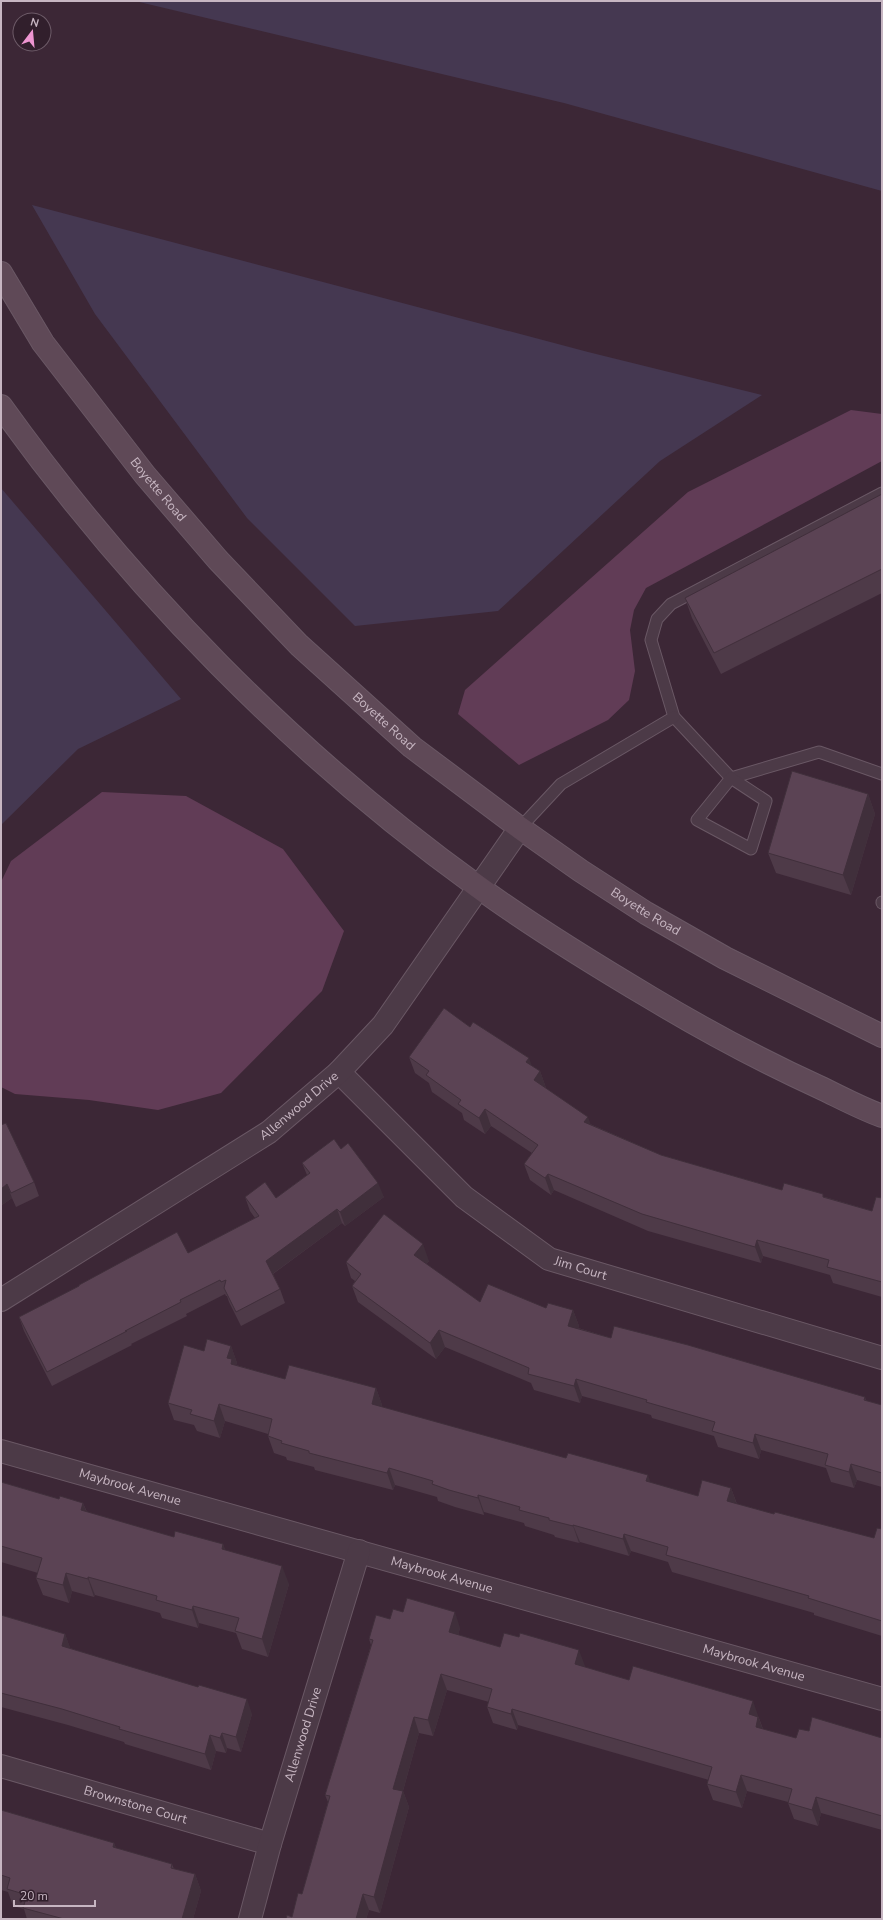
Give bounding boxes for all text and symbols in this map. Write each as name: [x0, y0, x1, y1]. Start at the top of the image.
north arrow: [12, 12, 52, 52]
text: N: [29, 15, 41, 31]
street label: Boyette Road: [126, 454, 190, 526]
street label: Boyette Road: [348, 688, 419, 755]
street label: Boyette Road: [607, 883, 684, 940]
street label: Allenwood Drive: [256, 1067, 342, 1145]
street label: Jim Court: [551, 1252, 610, 1285]
street label: Maybrook Avenue: [77, 1464, 183, 1510]
street label: Maybrook Avenue: [389, 1552, 495, 1598]
street label: Maybrook Avenue: [701, 1640, 807, 1686]
street label: Allenwood Drive: [280, 1685, 326, 1784]
street label: Brownstone Court: [82, 1781, 190, 1829]
scale bar: [14, 1882, 95, 1908]
text: 20 m: [20, 1888, 48, 1904]

